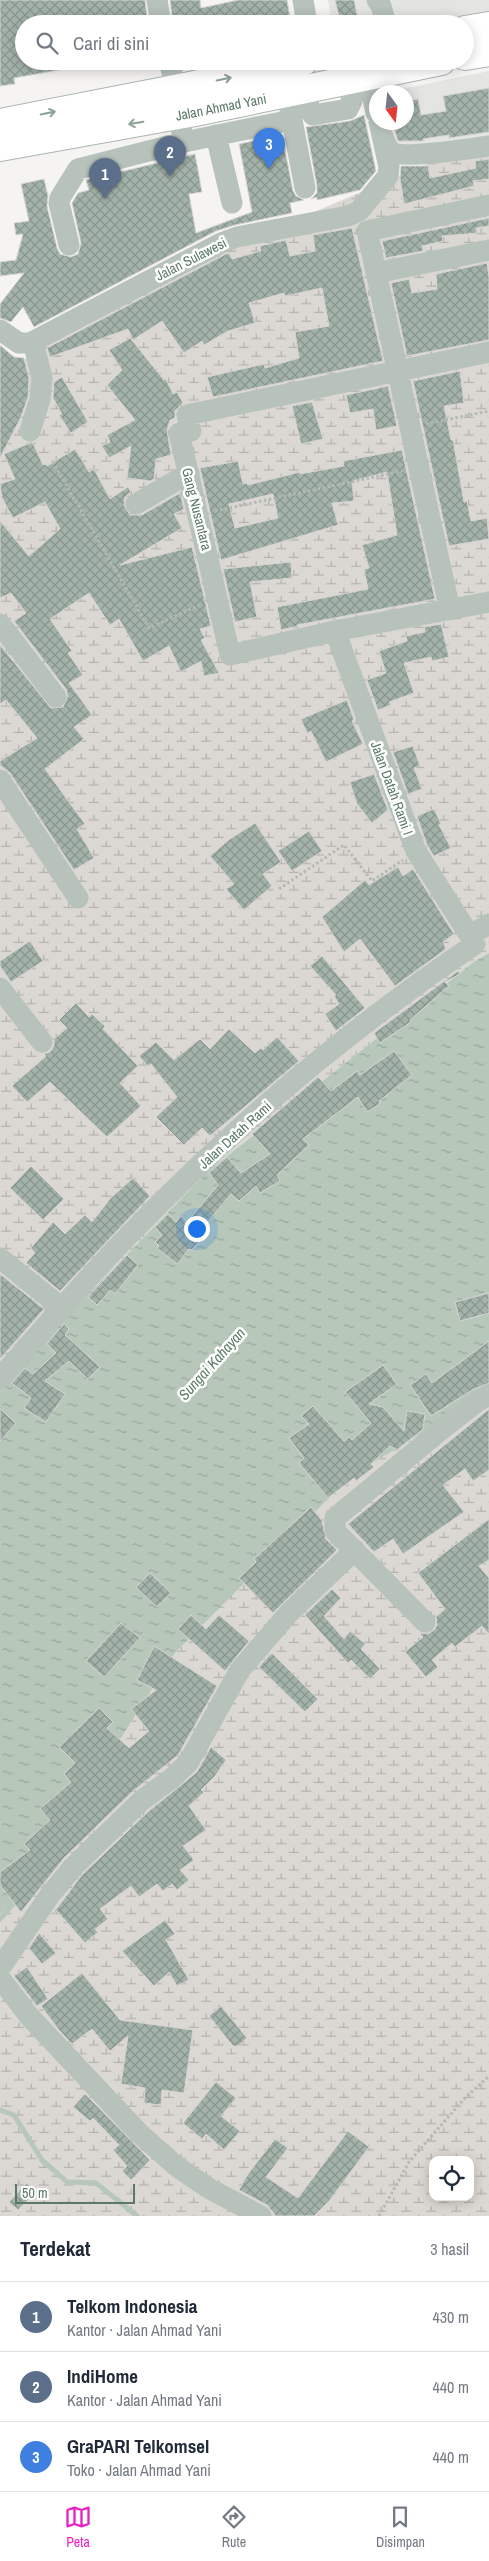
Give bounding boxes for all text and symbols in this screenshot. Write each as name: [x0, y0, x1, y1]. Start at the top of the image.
search box: [15, 15, 474, 70]
icon: search: [33, 29, 61, 57]
text: Cari di sini: [73, 30, 149, 56]
one-way arrow: [216, 74, 232, 83]
north arrow: [369, 85, 414, 130]
street label: Jalan Ahmad Yani: [174, 89, 268, 125]
one-way arrow: [39, 108, 55, 118]
one-way arrow: [128, 118, 144, 128]
pin: 3: [253, 128, 285, 169]
pin: 2: [154, 136, 186, 177]
pin: 1: [89, 158, 121, 199]
street label: Jalan Sulawesi: [153, 233, 229, 285]
street label: Gang Nusantara: [178, 466, 216, 553]
street label: Jalan Datah Rami I: [367, 739, 417, 837]
street label: Jalan Datah Rami: [195, 1098, 275, 1172]
your location: [184, 1216, 210, 1242]
water label: Sungai Kahayan: [173, 1323, 250, 1404]
map controls: [429, 2156, 474, 2201]
button: locate: [429, 2156, 474, 2201]
scale bar: [15, 2181, 135, 2204]
text: 50 m: [22, 2184, 48, 2202]
text: Terdekat: [20, 2234, 91, 2263]
text: 3 hasil: [430, 2238, 469, 2260]
text: Telkom Indonesia: [67, 2293, 197, 2319]
text: 1: [32, 2306, 40, 2328]
text: 430 m: [433, 2306, 469, 2328]
text: Kantor · Jalan Ahmad Yani: [67, 2319, 222, 2341]
text: IndiHome: [67, 2363, 138, 2389]
text: 2: [32, 2376, 40, 2398]
text: 440 m: [433, 2376, 469, 2398]
text: Kantor · Jalan Ahmad Yani: [67, 2389, 222, 2411]
text: GraPARI Telkomsel: [67, 2433, 209, 2459]
text: 3: [32, 2446, 40, 2468]
text: 440 m: [433, 2446, 469, 2468]
text: Toko · Jalan Ahmad Yani: [67, 2459, 211, 2481]
tab: Peta: [64, 2503, 92, 2551]
tab: Rute: [220, 2503, 248, 2551]
tab: Disimpan: [376, 2503, 425, 2551]

